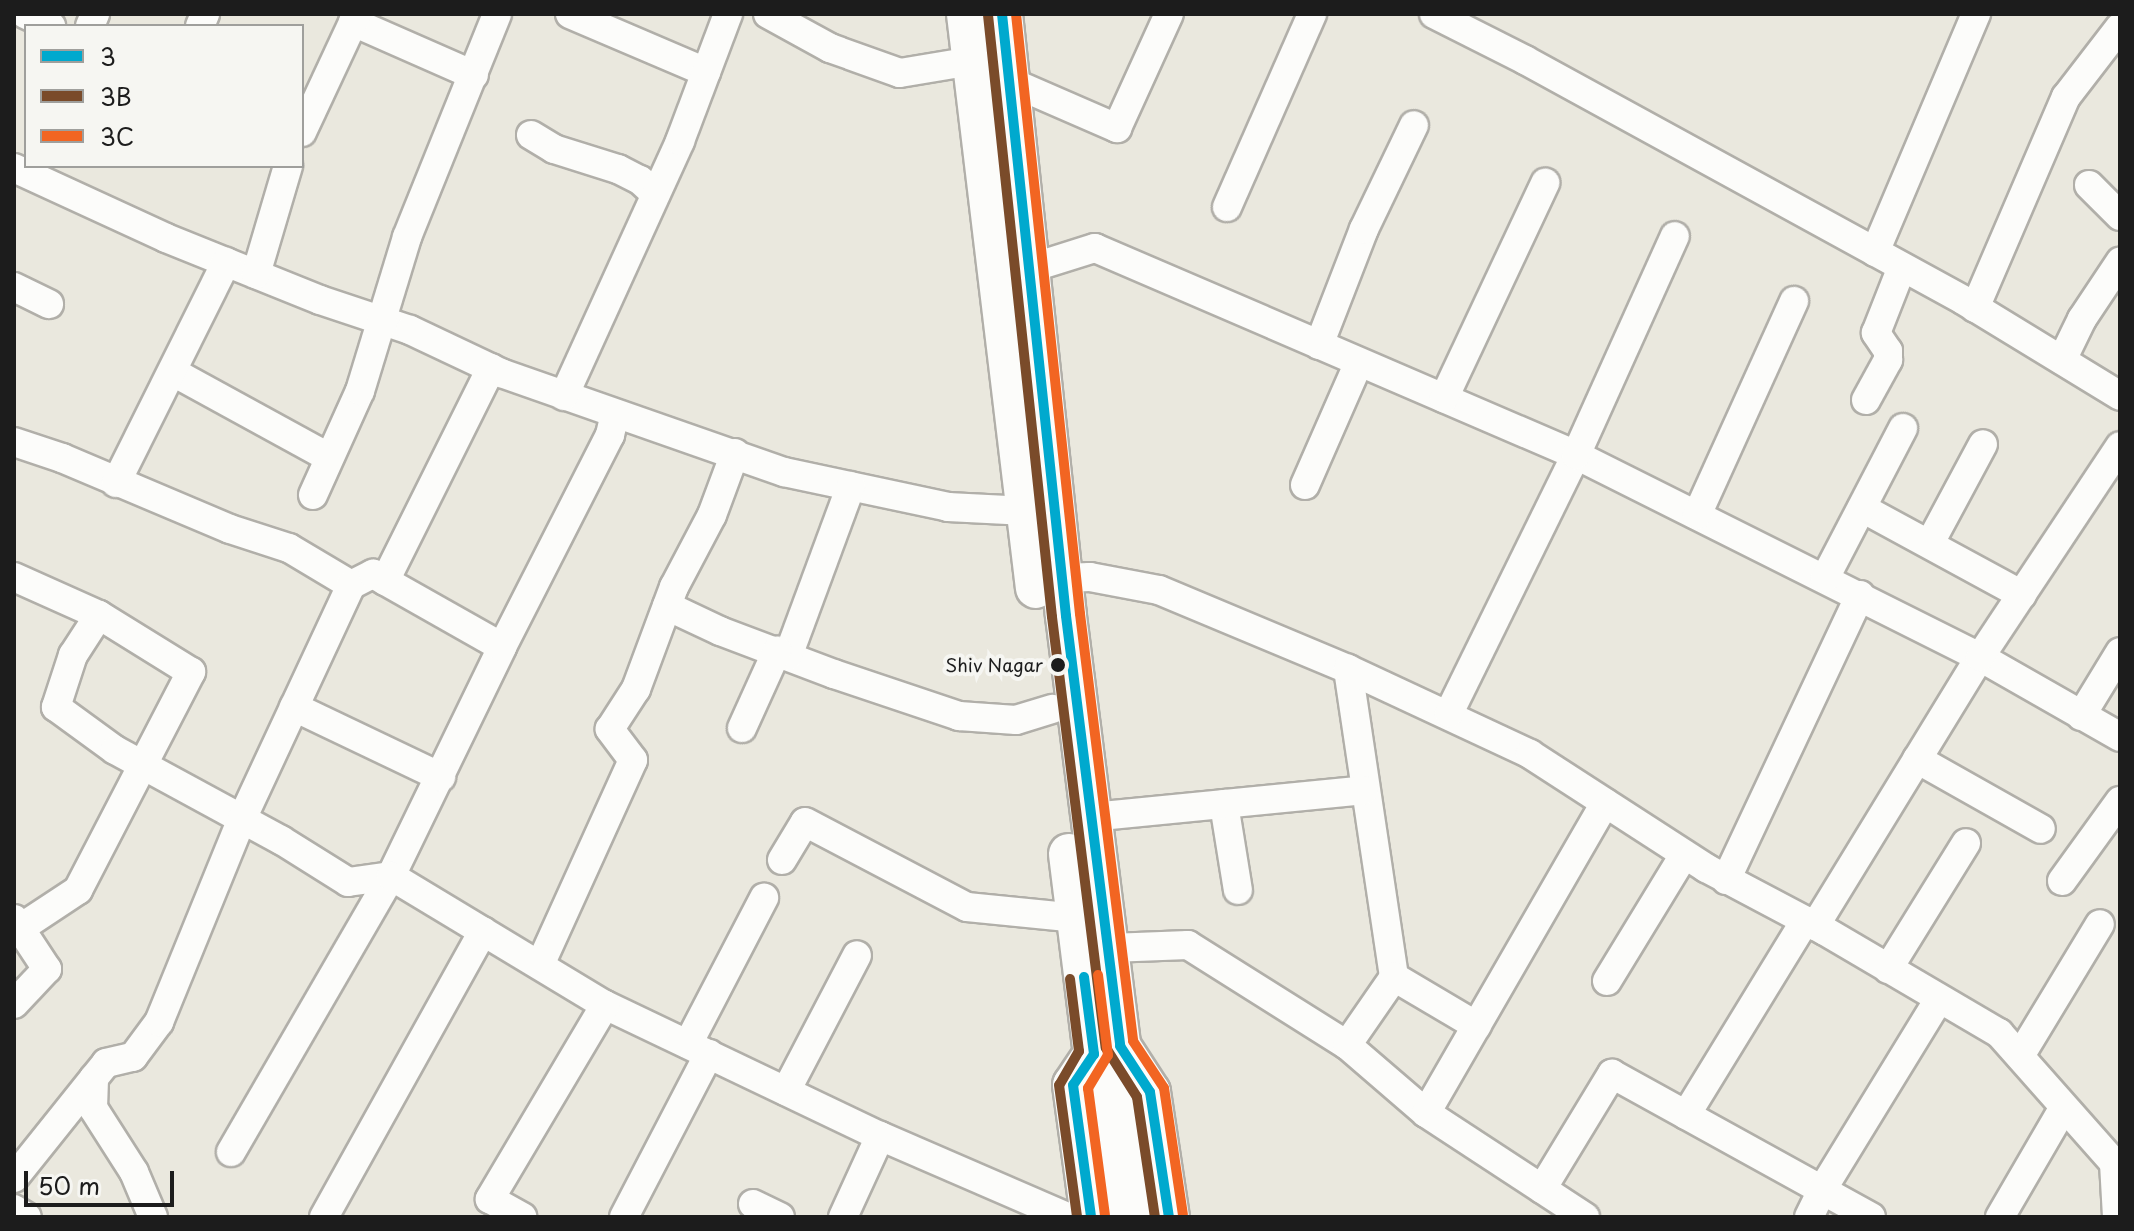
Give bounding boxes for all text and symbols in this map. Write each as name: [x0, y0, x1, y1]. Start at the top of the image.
legend: [24, 24, 304, 168]
text: 3: [100, 38, 116, 74]
text: 3B: [100, 78, 132, 114]
text: 3C: [100, 118, 134, 154]
place label: Shiv Nagar: [945, 654, 1043, 676]
marker: Shiv Nagar: [1050, 657, 1066, 673]
scale bar: [28, 1155, 178, 1205]
text: 50 m: [38, 1167, 100, 1203]

